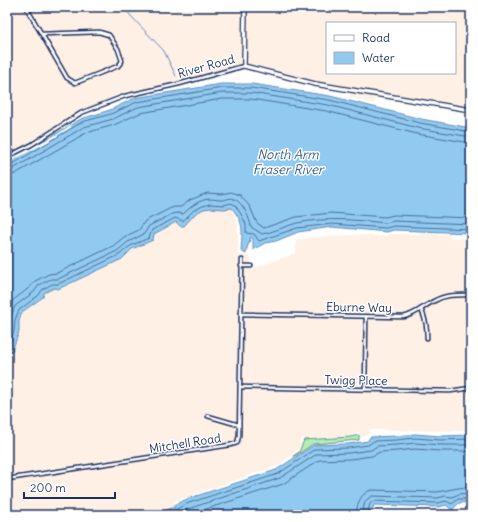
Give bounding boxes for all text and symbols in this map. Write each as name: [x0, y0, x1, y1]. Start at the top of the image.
legend: [326, 22, 456, 74]
text: Road: [362, 30, 390, 45]
text: Water: [362, 50, 395, 65]
street label: River Road: [176, 51, 236, 81]
water label: North Arm Fraser River: [253, 146, 325, 178]
street label: Eburne Way: [326, 299, 392, 315]
street label: Twigg Place: [324, 372, 388, 388]
street label: Mitchell Road: [148, 430, 222, 456]
scale bar: [24, 474, 115, 500]
text: 200 m: [30, 480, 66, 495]

